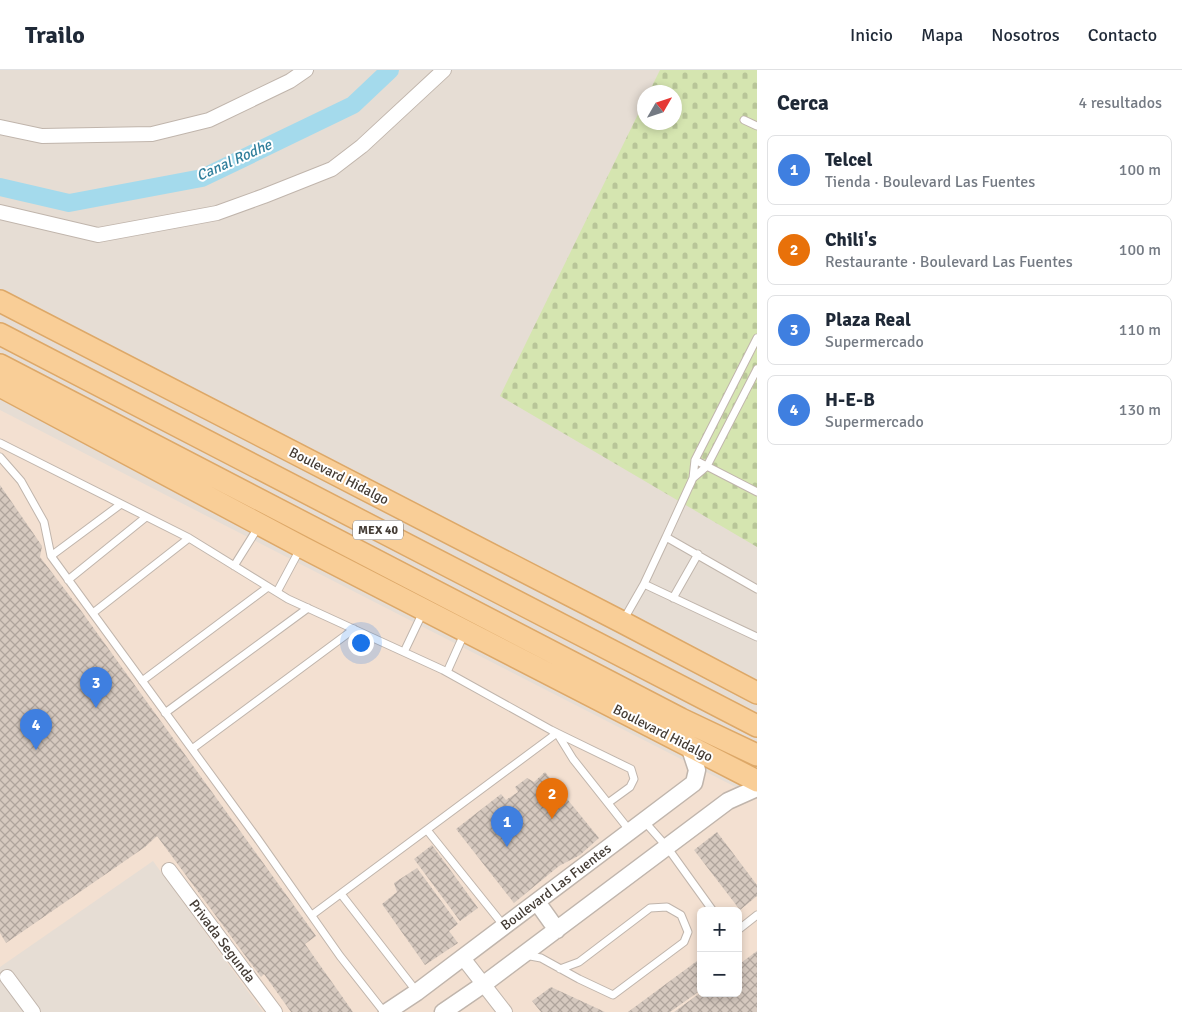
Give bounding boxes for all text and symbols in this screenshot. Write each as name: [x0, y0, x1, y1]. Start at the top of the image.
text: Trailo: [25, 20, 85, 50]
text: Inicio: [850, 24, 893, 46]
text: Mapa: [921, 24, 963, 46]
text: Nosotros: [991, 24, 1060, 46]
text: Contacto: [1088, 24, 1157, 46]
north arrow: [637, 85, 682, 130]
text: Cerca: [777, 90, 829, 116]
text: 4 resultados: [1079, 93, 1162, 113]
water label: Canal Rodhe: [194, 135, 276, 185]
text: Telcel: [825, 148, 872, 172]
text: 1: [790, 160, 798, 180]
text: 100 m: [1119, 160, 1161, 180]
text: Tienda · Boulevard Las Fuentes: [825, 172, 1035, 192]
text: Chili's: [825, 228, 877, 252]
text: 2: [790, 240, 798, 260]
text: 100 m: [1119, 240, 1161, 260]
text: Restaurante · Boulevard Las Fuentes: [825, 252, 1073, 272]
text: Plaza Real: [825, 308, 911, 332]
text: 3: [790, 320, 798, 340]
text: 110 m: [1119, 320, 1161, 340]
text: Supermercado: [825, 332, 924, 352]
text: H-E-B: [825, 388, 875, 412]
text: 4: [790, 400, 798, 420]
text: 130 m: [1119, 400, 1161, 420]
text: Supermercado: [825, 412, 924, 432]
street label: Boulevard Hidalgo: [286, 444, 392, 508]
road number: MEX 40: [353, 520, 403, 540]
your location: [348, 630, 374, 656]
pin: 3: [80, 667, 112, 708]
street label: Boulevard Hidalgo: [610, 701, 716, 765]
pin: 4: [20, 709, 52, 750]
pin: 2: [536, 778, 568, 819]
pin: 1: [491, 806, 523, 847]
street label: Boulevard Las Fuentes: [497, 840, 615, 934]
street label: Privada Segunda: [185, 896, 259, 986]
map controls: [697, 907, 742, 997]
button: +: [697, 907, 742, 952]
button: −: [697, 952, 742, 997]

